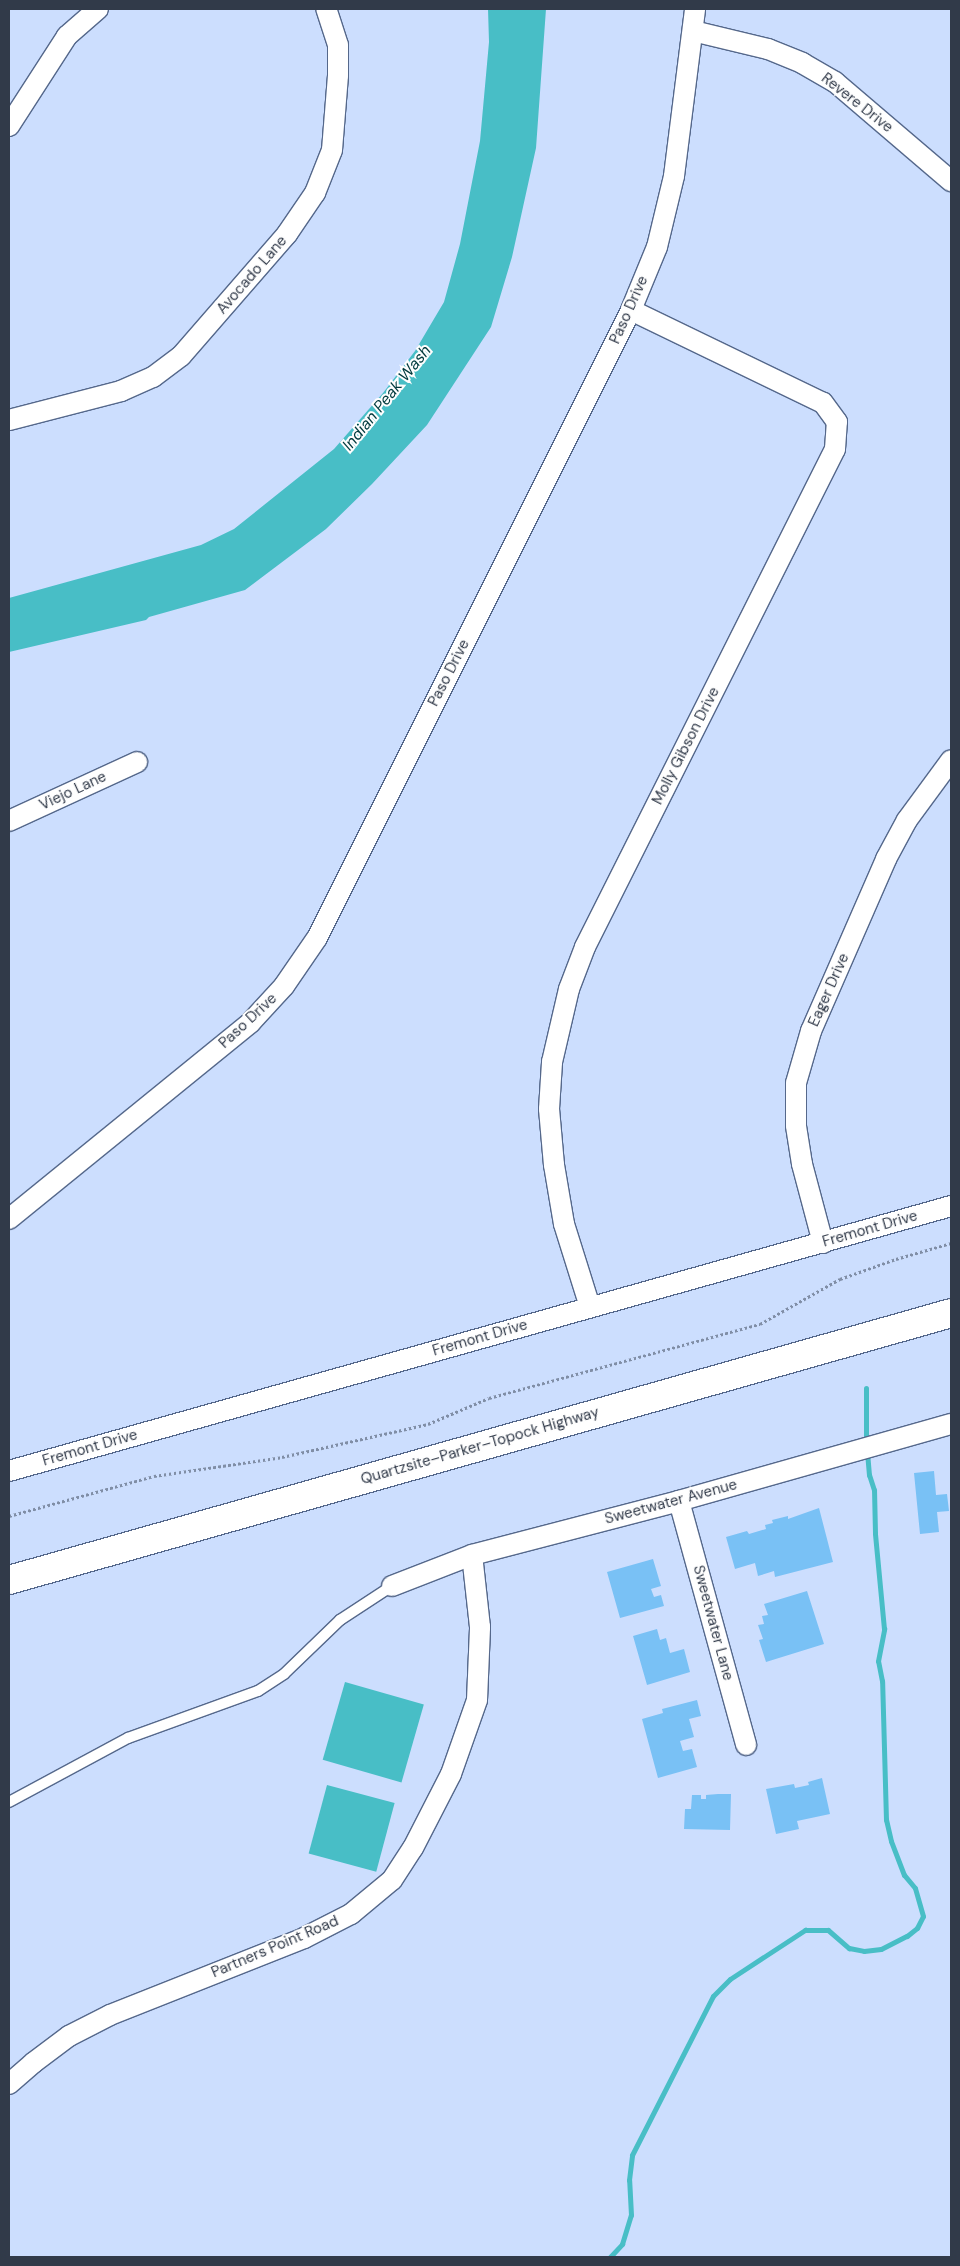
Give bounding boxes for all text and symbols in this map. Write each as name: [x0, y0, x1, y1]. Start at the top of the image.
street label: Revere Drive: [818, 69, 896, 137]
street label: Avocado Lane: [213, 232, 291, 318]
street label: Paso Drive: [606, 273, 652, 347]
water label: Indian Peak Wash: [339, 341, 435, 455]
street label: Paso Drive: [425, 637, 473, 709]
street label: Molly Gibson Drive: [649, 684, 723, 808]
street label: Viejo Lane: [37, 768, 109, 814]
street label: Eager Drive: [805, 951, 853, 1029]
street label: Paso Drive: [215, 990, 281, 1052]
street label: Fremont Drive: [820, 1207, 920, 1251]
street label: Fremont Drive: [430, 1316, 530, 1360]
street label: Quartzsite–Parker–Topock Highway: [359, 1403, 601, 1489]
street label: Fremont Drive: [40, 1426, 140, 1470]
street label: Sweetwater Avenue: [603, 1476, 739, 1528]
street label: Sweetwater Lane: [689, 1563, 737, 1683]
street label: Partners Point Road: [209, 1912, 341, 1982]

